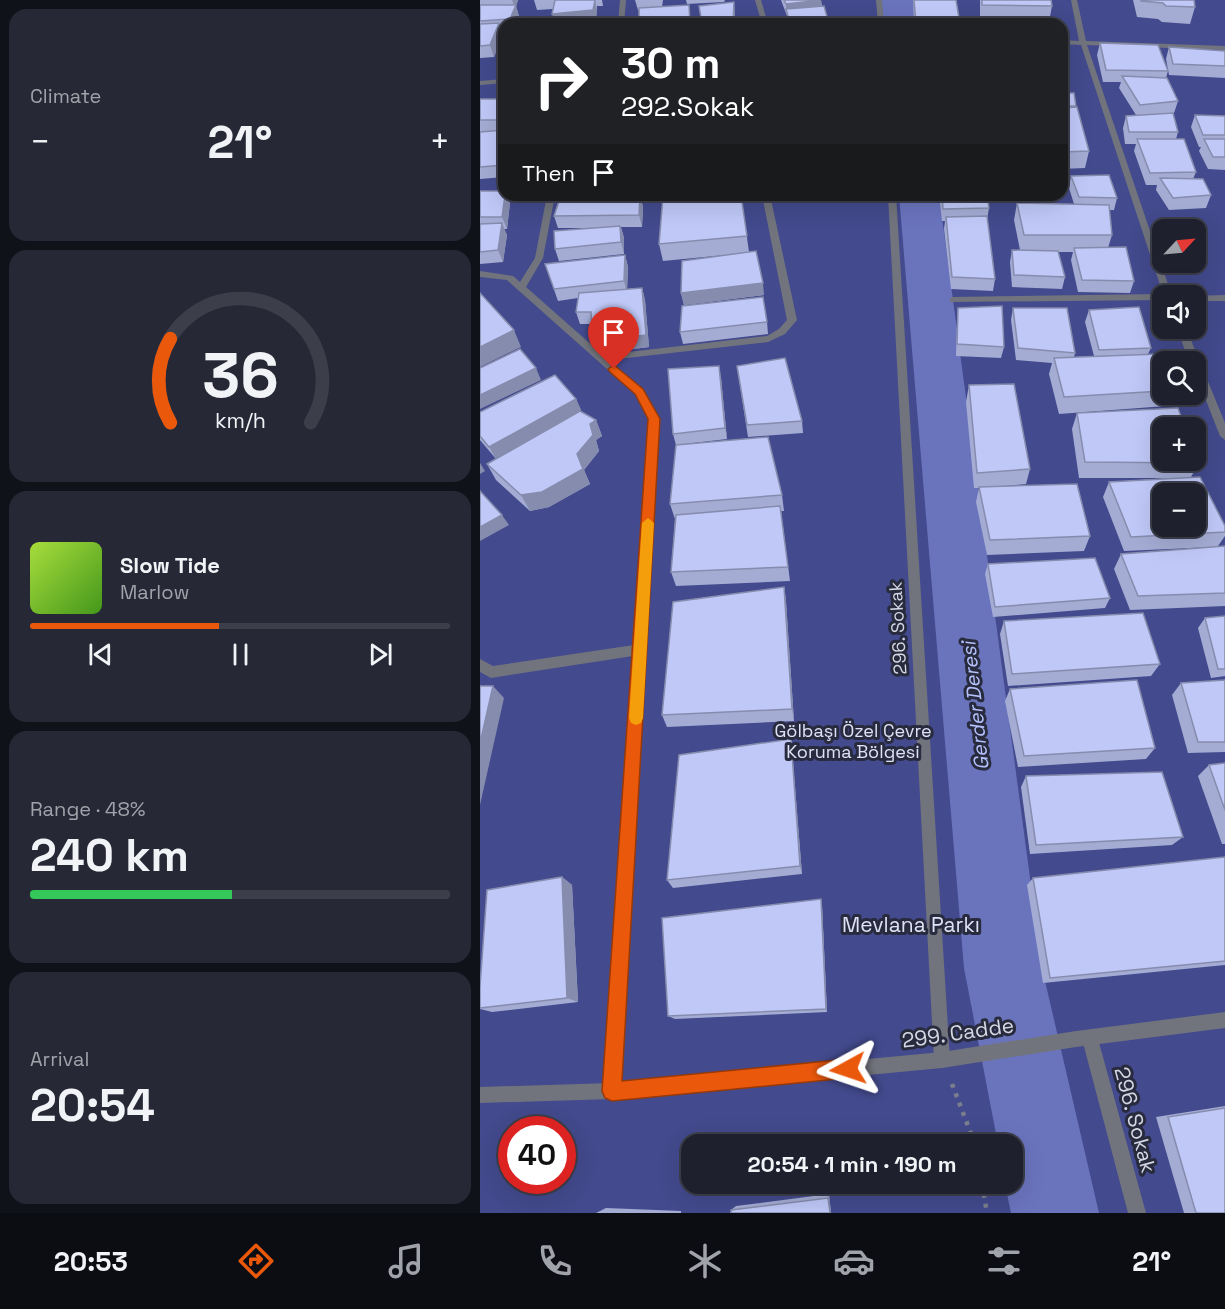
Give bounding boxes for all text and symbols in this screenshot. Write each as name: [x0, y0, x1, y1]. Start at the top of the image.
text: 30 m: [621, 37, 720, 90]
icon: right: [522, 42, 600, 120]
text: Climate: [30, 83, 101, 109]
text: 292.Sokak: [621, 89, 754, 124]
text: 21°: [208, 114, 272, 171]
text: −: [30, 121, 50, 163]
text: +: [430, 121, 450, 163]
icon: arrive: [587, 156, 620, 189]
text: Then: [522, 159, 575, 187]
north arrow: [1152, 219, 1206, 273]
map controls: [1152, 219, 1206, 537]
button: sound: [1152, 285, 1206, 339]
pin: [588, 307, 639, 369]
icon: arrive: [597, 316, 630, 349]
text: 36: [202, 336, 278, 415]
button: search: [1152, 351, 1206, 405]
text: km/h: [214, 407, 266, 434]
button: +: [1152, 417, 1206, 471]
button: −: [1152, 483, 1206, 537]
text: Slow Tide: [120, 551, 220, 579]
text: Marlow: [120, 579, 189, 605]
street label: 296. Sokak: [884, 581, 911, 675]
icon: previous: [84, 638, 117, 671]
icon: pause: [224, 638, 257, 671]
icon: next: [364, 638, 397, 671]
water label: Gerder Deresi: [955, 638, 995, 772]
park label: Gölbaşı Özel Çevre Koruma Bölgesi: [774, 719, 932, 763]
text: Range · 48%: [30, 796, 145, 822]
text: 240 km: [30, 827, 189, 884]
park label: Mevlana Parkı: [842, 911, 980, 938]
street label: 299. Cadde: [900, 1011, 1016, 1054]
position arrow: [816, 1037, 880, 1101]
text: Arrival: [30, 1046, 89, 1072]
street label: 296. Sokak: [1108, 1064, 1163, 1176]
text: 20:54: [30, 1077, 155, 1134]
speed limit sign: 40: [498, 1116, 576, 1194]
text: 20:54 · 1 min · 190 m: [748, 1150, 956, 1178]
icon: directions: [235, 1240, 277, 1282]
icon: music: [385, 1240, 427, 1282]
icon: phone: [534, 1240, 576, 1282]
icon: climate: [684, 1240, 726, 1282]
icon: car: [833, 1240, 875, 1282]
icon: filters: [983, 1240, 1025, 1282]
text: 20:53: [54, 1244, 128, 1279]
text: 21°: [1132, 1244, 1171, 1279]

